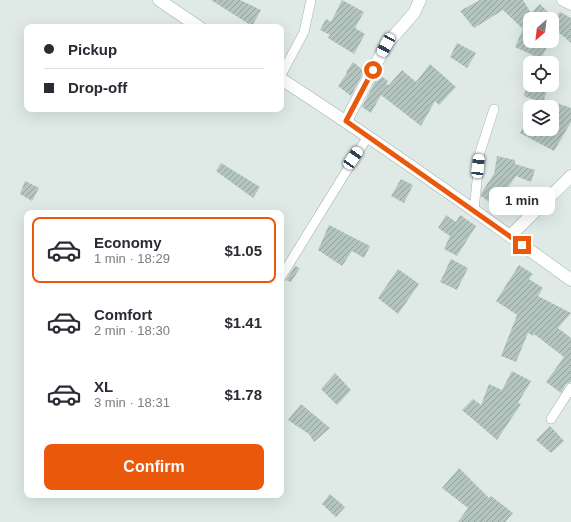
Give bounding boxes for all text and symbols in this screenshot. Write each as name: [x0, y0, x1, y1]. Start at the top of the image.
north arrow: [523, 12, 559, 48]
map controls: [523, 12, 559, 136]
car: [375, 32, 397, 58]
text: Pickup: [68, 41, 117, 58]
button: locate: [523, 56, 559, 92]
route start: [364, 61, 382, 79]
text: Drop-off: [68, 79, 127, 96]
button: layers: [523, 100, 559, 136]
car: [341, 145, 365, 171]
car: [471, 153, 485, 179]
callout: 1 min: [489, 187, 555, 215]
text: 1 min: [505, 193, 539, 208]
icon: car: [46, 232, 82, 268]
text: Economy: [94, 234, 162, 251]
route end: [513, 236, 531, 254]
text: $1.05: [224, 242, 262, 259]
text: 1 min · 18:29: [94, 251, 170, 266]
icon: car: [46, 304, 82, 340]
text: Comfort: [94, 306, 152, 323]
text: $1.41: [224, 314, 262, 331]
text: 2 min · 18:30: [94, 323, 170, 338]
icon: car: [46, 376, 82, 412]
text: XL: [94, 378, 113, 395]
text: $1.78: [224, 386, 262, 403]
text: 3 min · 18:31: [94, 395, 170, 410]
button: Confirm: [44, 444, 264, 490]

